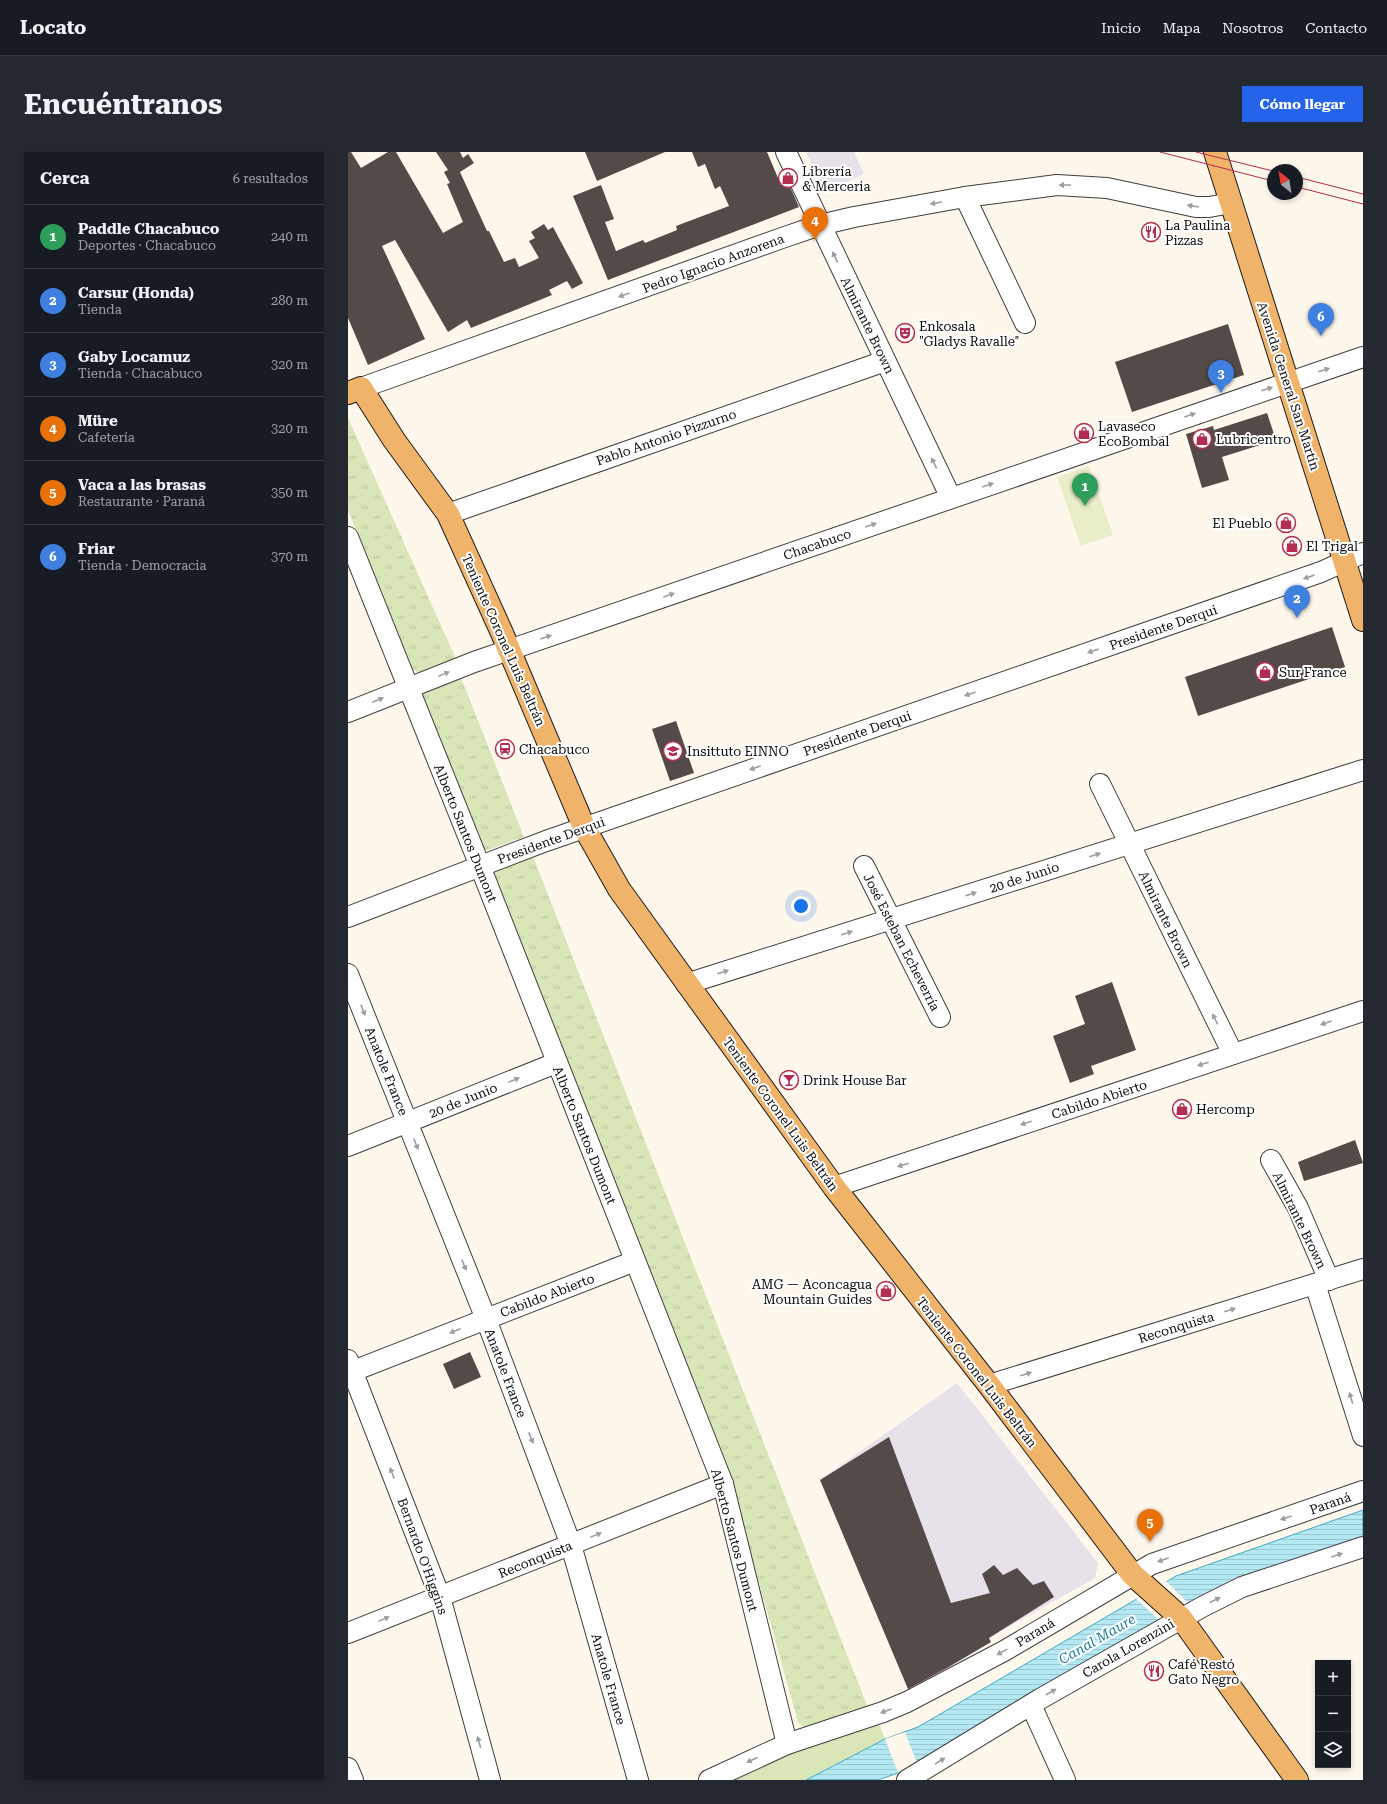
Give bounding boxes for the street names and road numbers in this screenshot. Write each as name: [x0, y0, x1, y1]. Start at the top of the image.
street label: Pedro Ignacio Anzorena: [640, 231, 786, 296]
street label: Almirante Brown: [838, 274, 898, 377]
street label: Avenida General San Martín: [1254, 300, 1323, 473]
street label: Pablo Antonio Pizzurno: [594, 406, 738, 469]
street label: Chacabuco: [781, 526, 853, 563]
street label: Teniente Coronel Luis Beltrán: [459, 552, 549, 729]
street label: Presidente Derqui: [1107, 602, 1219, 653]
street label: Presidente Derqui: [801, 708, 913, 759]
street label: Alberto Santos Dumont: [431, 762, 500, 904]
street label: Presidente Derqui: [495, 814, 607, 867]
street label: 20 de Junio: [987, 859, 1061, 896]
street label: Almirante Brown: [1136, 868, 1196, 971]
street label: José Esteban Echeverría: [860, 871, 943, 1014]
street label: Anatole France: [362, 1025, 411, 1118]
street label: Teniente Coronel Luis Beltrán: [720, 1034, 842, 1195]
street label: Alberto Santos Dumont: [550, 1064, 619, 1206]
street label: Cabildo Abierto: [1049, 1077, 1149, 1122]
street label: 20 de Junio: [427, 1080, 500, 1121]
street label: Almirante Brown: [1270, 1169, 1330, 1272]
street label: Cabildo Abierto: [498, 1271, 596, 1320]
street label: Teniente Coronel Luis Beltrán: [913, 1294, 1040, 1451]
street label: Reconquista: [1137, 1309, 1216, 1346]
street label: Anatole France: [482, 1326, 529, 1420]
street label: Alberto Santos Dumont: [708, 1467, 761, 1613]
street label: Paraná: [1308, 1489, 1353, 1518]
street label: Bernardo O'Higgins: [394, 1496, 451, 1617]
street label: Reconquista: [496, 1538, 574, 1581]
street label: Paraná: [1013, 1615, 1057, 1650]
street label: Carola Lorenzini: [1080, 1616, 1177, 1681]
street label: Anatole France: [588, 1632, 629, 1727]

